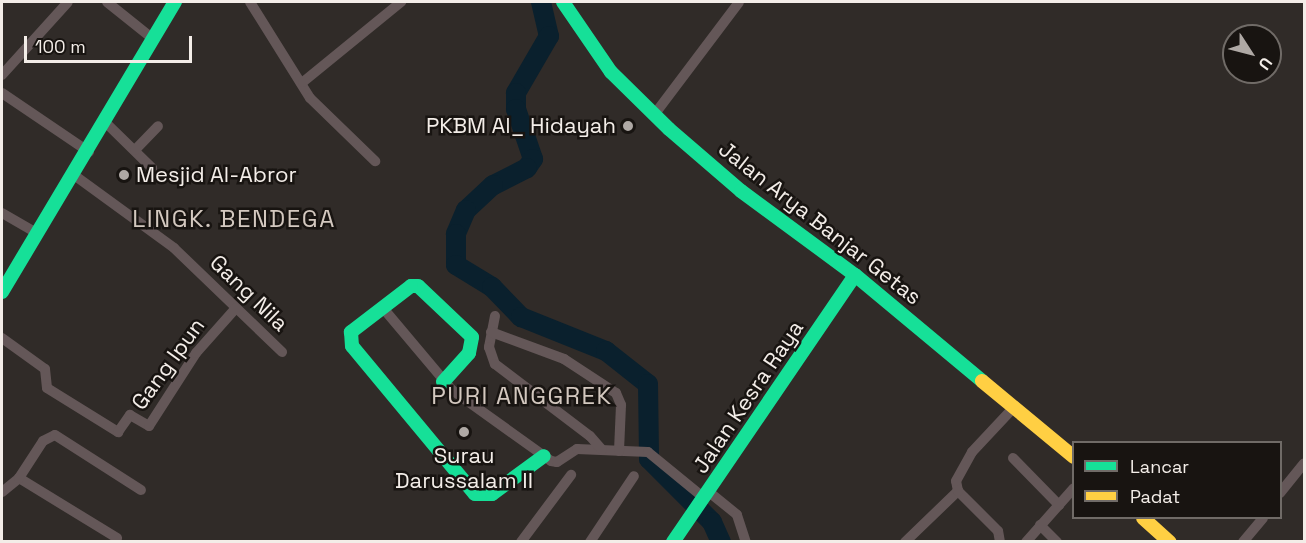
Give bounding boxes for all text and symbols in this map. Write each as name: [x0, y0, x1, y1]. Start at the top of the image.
scale bar: [27, 24, 195, 62]
north arrow: [1222, 24, 1282, 84]
text: 100 m: [35, 35, 86, 58]
text: U: [1254, 53, 1277, 74]
place label: PKBM Al_ Hidayah: [426, 113, 616, 139]
marker: PKBM Al_ Hidayah: [621, 119, 635, 133]
street label: Jalan Arya Banjar Getas: [713, 136, 927, 310]
place label: Mesjid Al-Abror: [136, 162, 297, 188]
marker: Mesjid Al-Abror: [117, 168, 131, 182]
district label: LINGK. BENDEGA: [132, 205, 336, 233]
street label: Gang Nila: [204, 249, 294, 337]
street label: Gang Ipun: [126, 313, 210, 415]
street label: Jalan Kesra Raya: [687, 316, 809, 478]
district label: PURI ANGGREK: [431, 382, 613, 410]
marker: Surau Darussalam II: [457, 425, 471, 439]
legend: [1072, 441, 1282, 519]
place label: Surau Darussalam II: [395, 442, 533, 494]
text: Lancar: [1130, 455, 1189, 478]
text: Padat: [1130, 485, 1180, 508]

